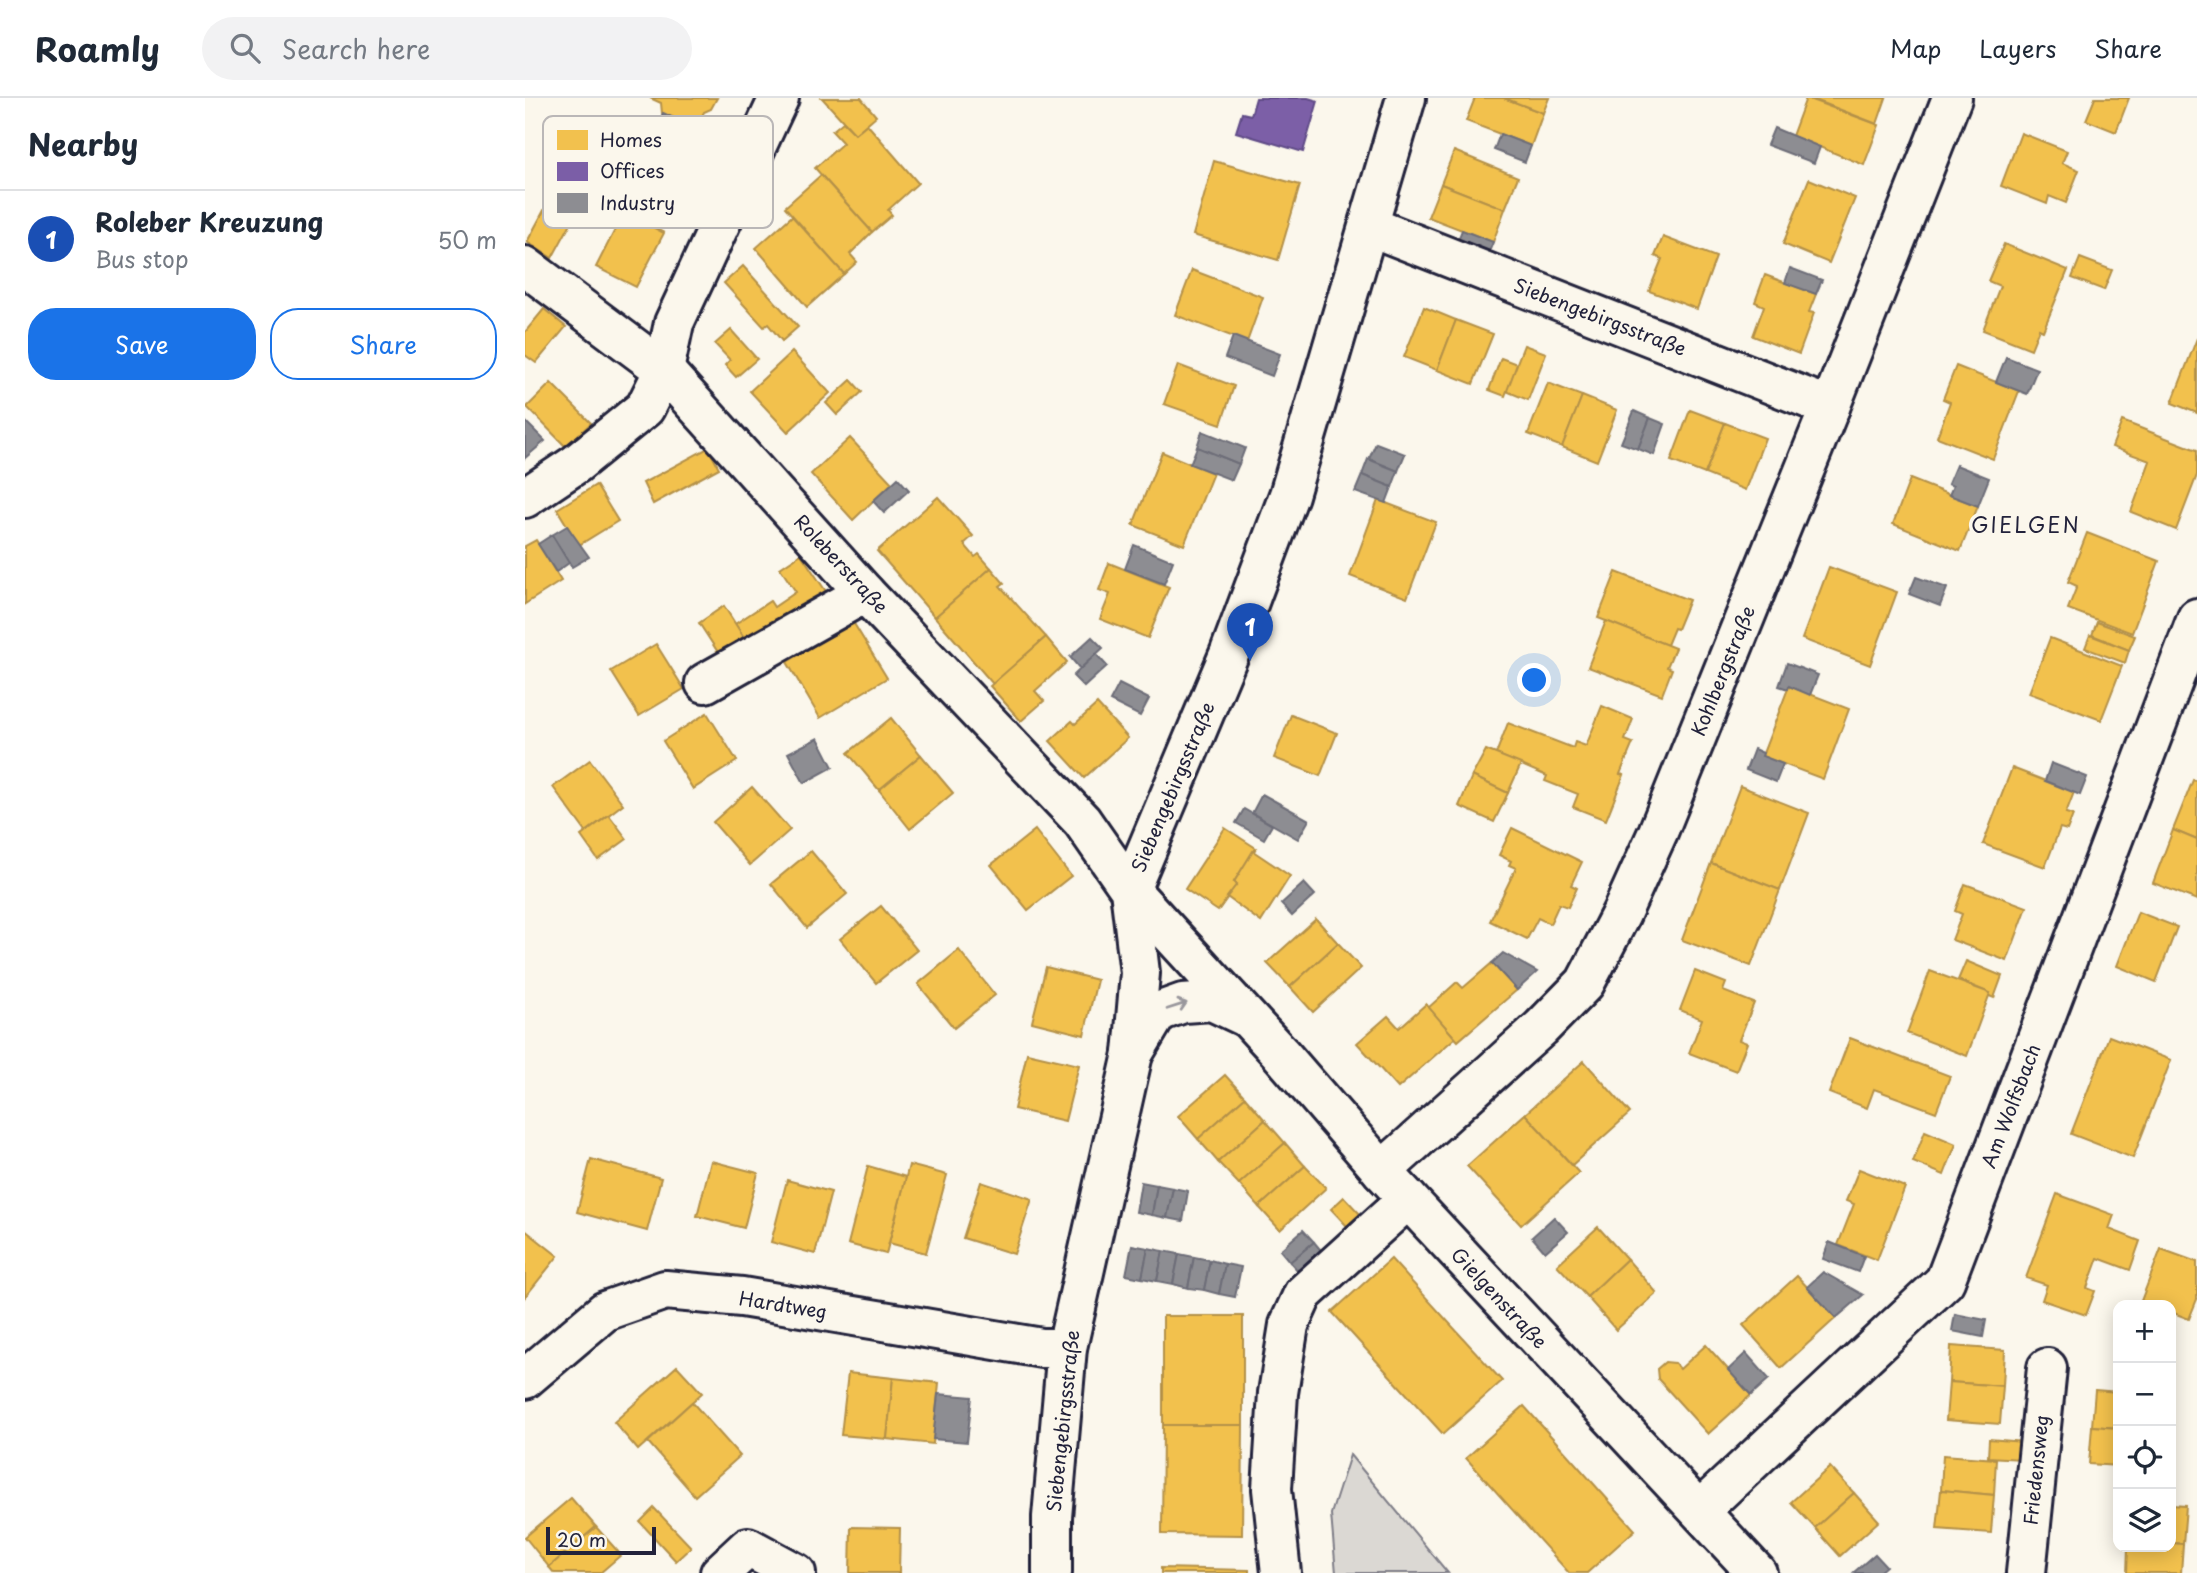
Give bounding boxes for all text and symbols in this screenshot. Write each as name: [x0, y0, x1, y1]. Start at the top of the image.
search box: [202, 17, 692, 80]
text: Roamly: [35, 23, 160, 73]
icon: search: [226, 29, 264, 67]
text: Search here: [282, 29, 430, 68]
text: Map: [1890, 30, 1941, 66]
text: Layers: [1979, 30, 2056, 66]
text: Share: [2094, 30, 2162, 66]
legend: [543, 116, 773, 228]
text: Nearby: [28, 121, 138, 166]
text: Homes: [600, 125, 662, 153]
text: Offices: [600, 156, 665, 184]
text: Industry: [600, 188, 675, 216]
text: Roleber Kreuzung: [95, 202, 323, 241]
text: 1: [46, 222, 57, 257]
text: 50 m: [437, 222, 497, 257]
text: Bus stop: [95, 241, 189, 276]
street label: Siebengebirgsstraße: [1510, 270, 1691, 362]
button: Save: [28, 308, 256, 380]
button: Share: [270, 308, 497, 380]
street label: Roleberstraße: [788, 507, 895, 619]
district label: GIELGEN: [1971, 508, 2081, 540]
street label: Kohlbergstraße: [1683, 601, 1761, 740]
pin: 1: [1227, 603, 1273, 661]
your location: [1517, 663, 1551, 697]
street label: Siebengebirgsstraße: [1123, 697, 1221, 876]
one-way arrow: [1165, 999, 1187, 1011]
street label: Am Wolfsbach: [1974, 1040, 2047, 1172]
street label: Gielgenstraße: [1445, 1240, 1554, 1354]
street label: Hardtweg: [737, 1283, 829, 1325]
map controls: [2113, 1300, 2176, 1552]
button: +: [2113, 1300, 2176, 1363]
street label: Siebengebirgsstraße: [1039, 1329, 1085, 1513]
button: −: [2113, 1363, 2176, 1426]
street label: Friedensweg: [2015, 1413, 2055, 1526]
button: locate: [2113, 1426, 2176, 1489]
button: layers: [2113, 1489, 2176, 1552]
scale bar: [546, 1524, 656, 1556]
text: 20 m: [557, 1525, 606, 1553]

